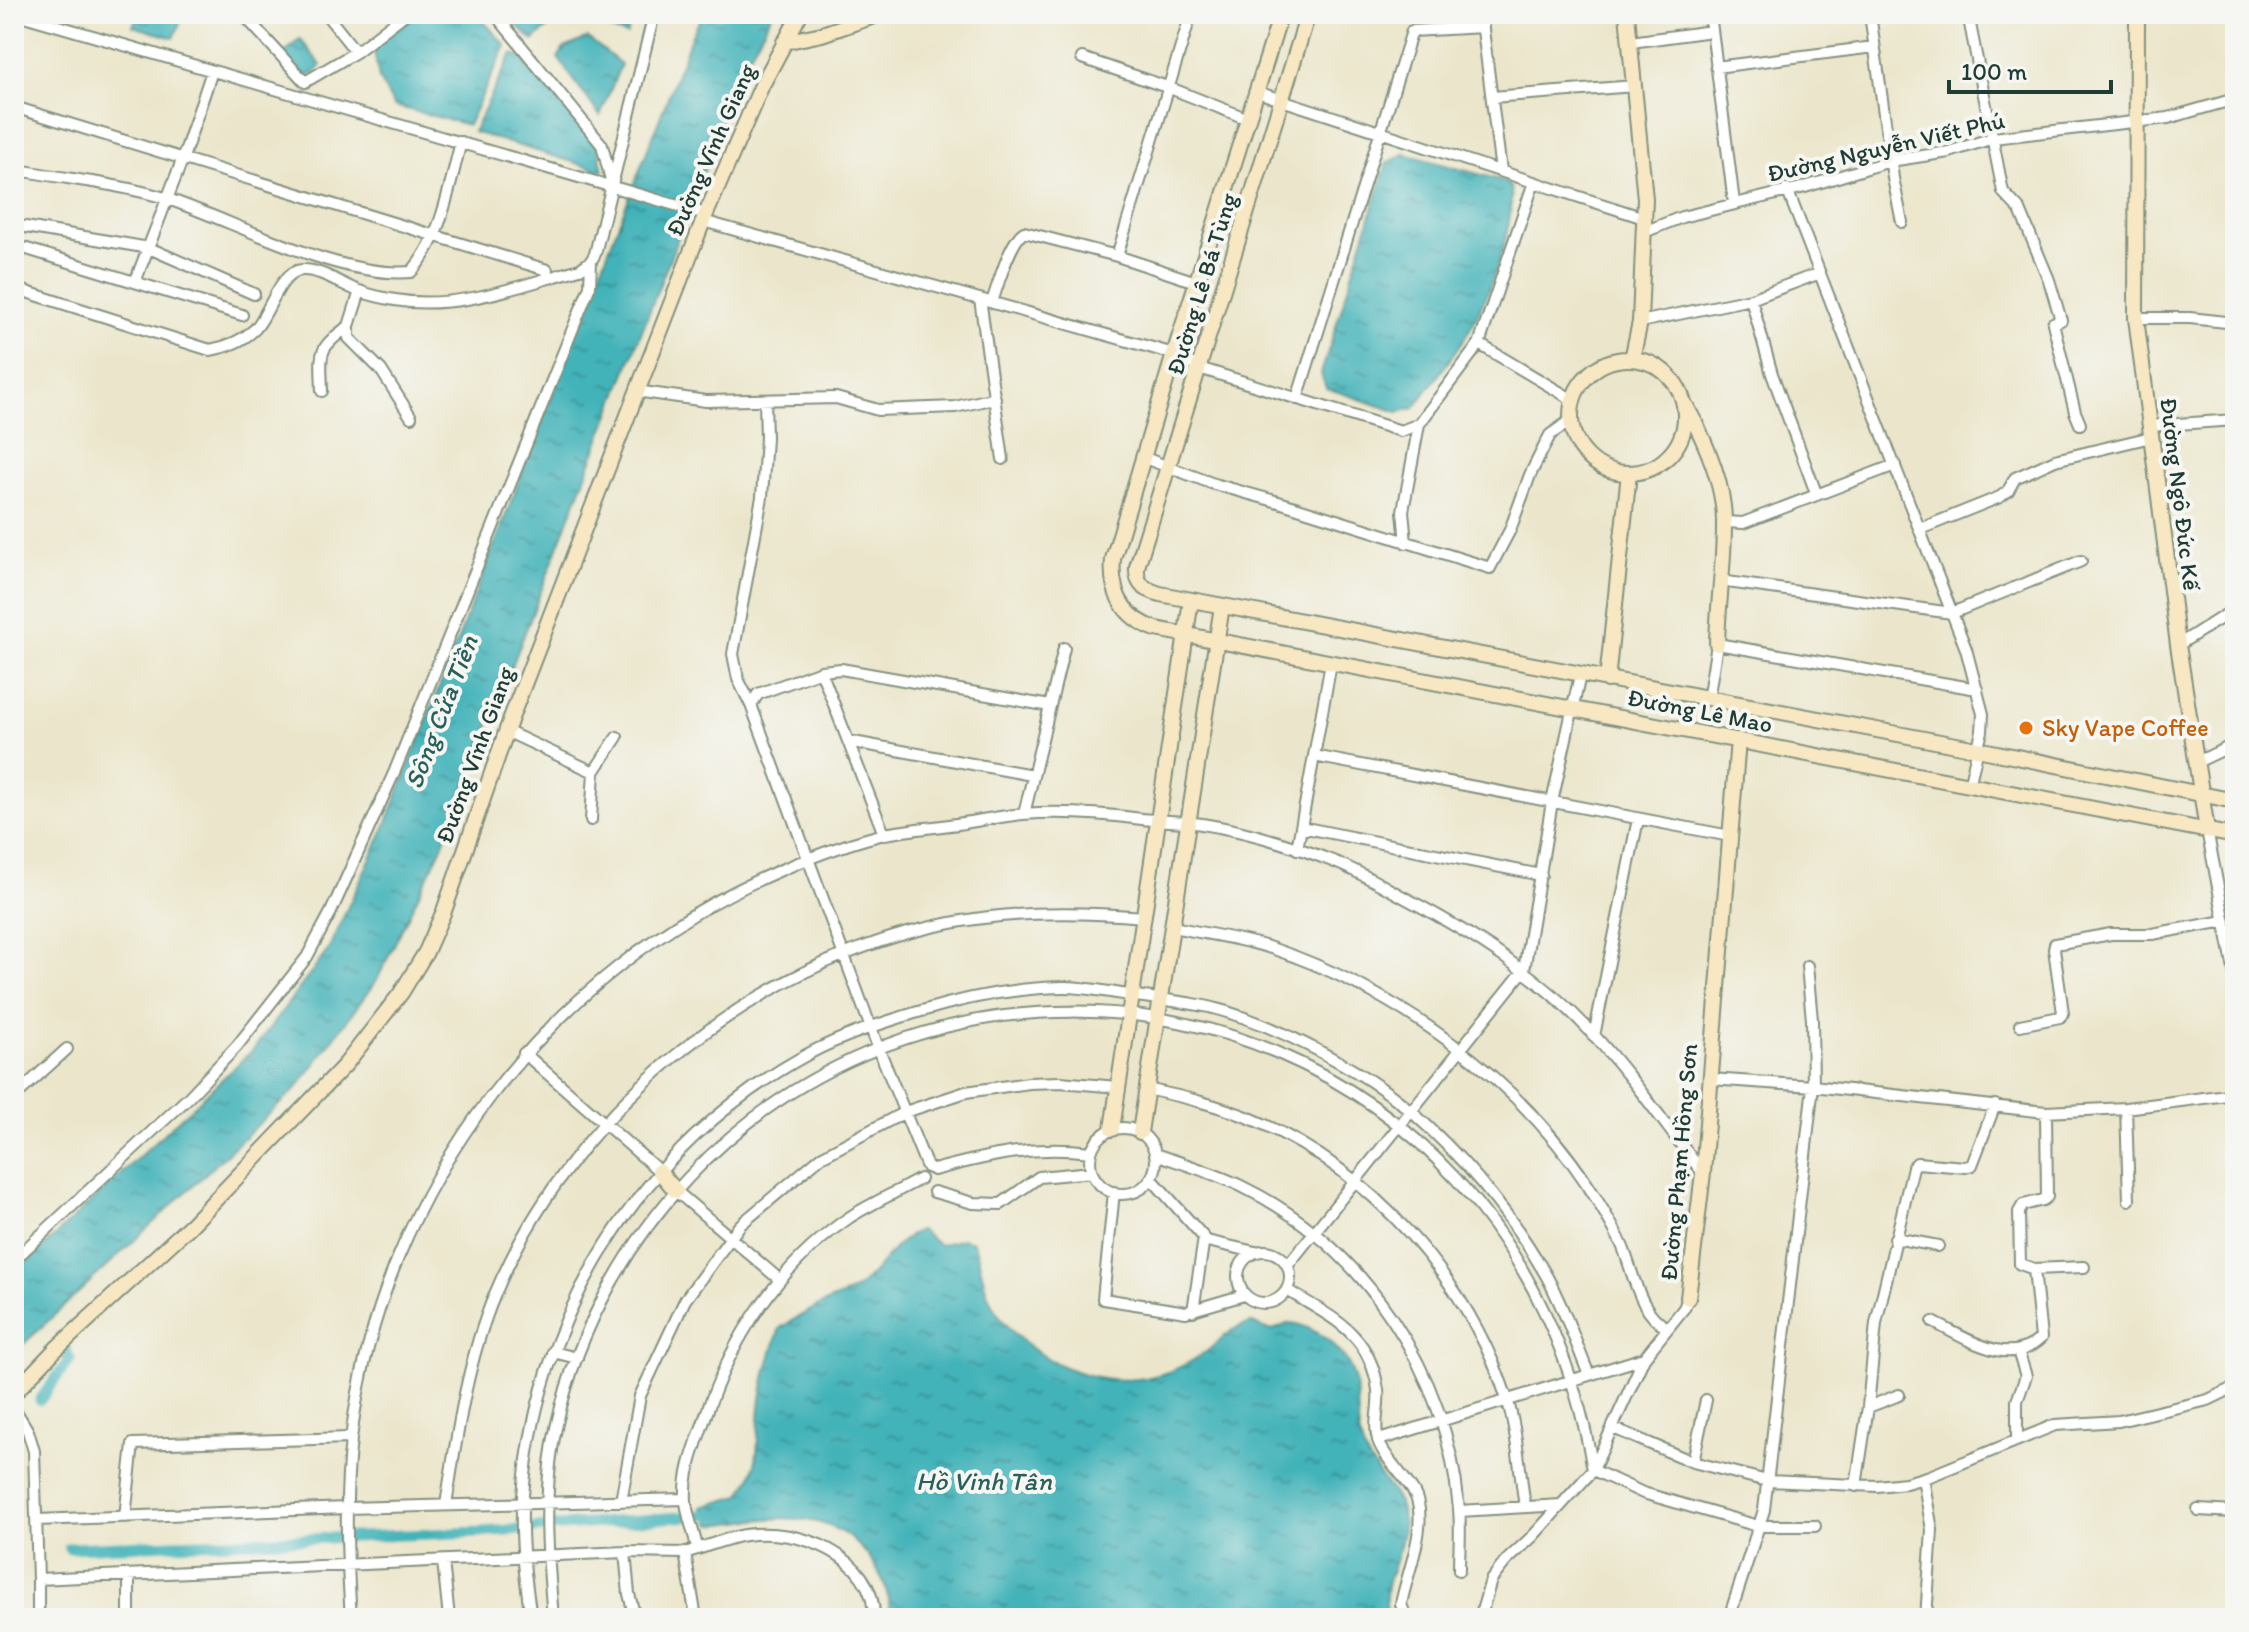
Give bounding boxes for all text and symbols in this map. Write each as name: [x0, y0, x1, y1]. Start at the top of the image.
scale bar: [1949, 44, 2111, 94]
text: 100 m: [1961, 57, 2027, 86]
street label: Đường Vĩnh Giang: [660, 58, 762, 241]
street label: Đường Nguyễn Viết Phú: [1764, 105, 2007, 188]
street label: Đường Lê Bá Tùng: [1160, 189, 1243, 378]
street label: Đường Ngô Đức Kế: [2154, 396, 2207, 593]
water label: Sông Cửa Tiền: [397, 631, 485, 793]
street label: Đường Vĩnh Giang: [429, 662, 520, 847]
street label: Đường Lê Mao: [1625, 682, 1775, 739]
place label: Sky Vape Coffee: [2042, 713, 2209, 742]
marker: Sky Vape Coffee: [2017, 719, 2035, 737]
street label: Đường Phạm Hồng Sơn: [1654, 1042, 1703, 1282]
water label: Hồ Vinh Tân: [916, 1465, 1052, 1497]

